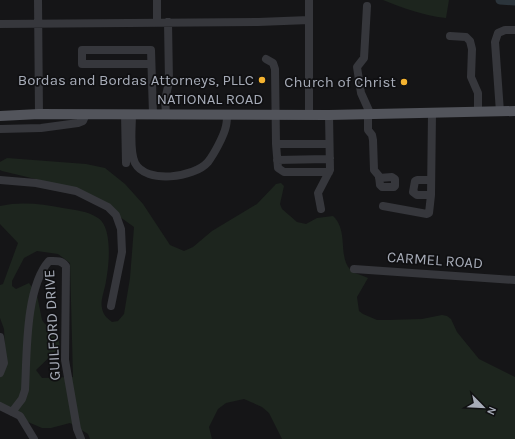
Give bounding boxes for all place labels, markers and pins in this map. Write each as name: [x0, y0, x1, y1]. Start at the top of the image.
place label: Bordas and Bordas Attorneys, PLLC: [18, 71, 254, 89]
place label: Church of Christ: [284, 73, 396, 91]
marker: Bordas and Bordas Attorneys, PLLC: [257, 75, 267, 85]
marker: Church of Christ: [399, 77, 409, 87]

